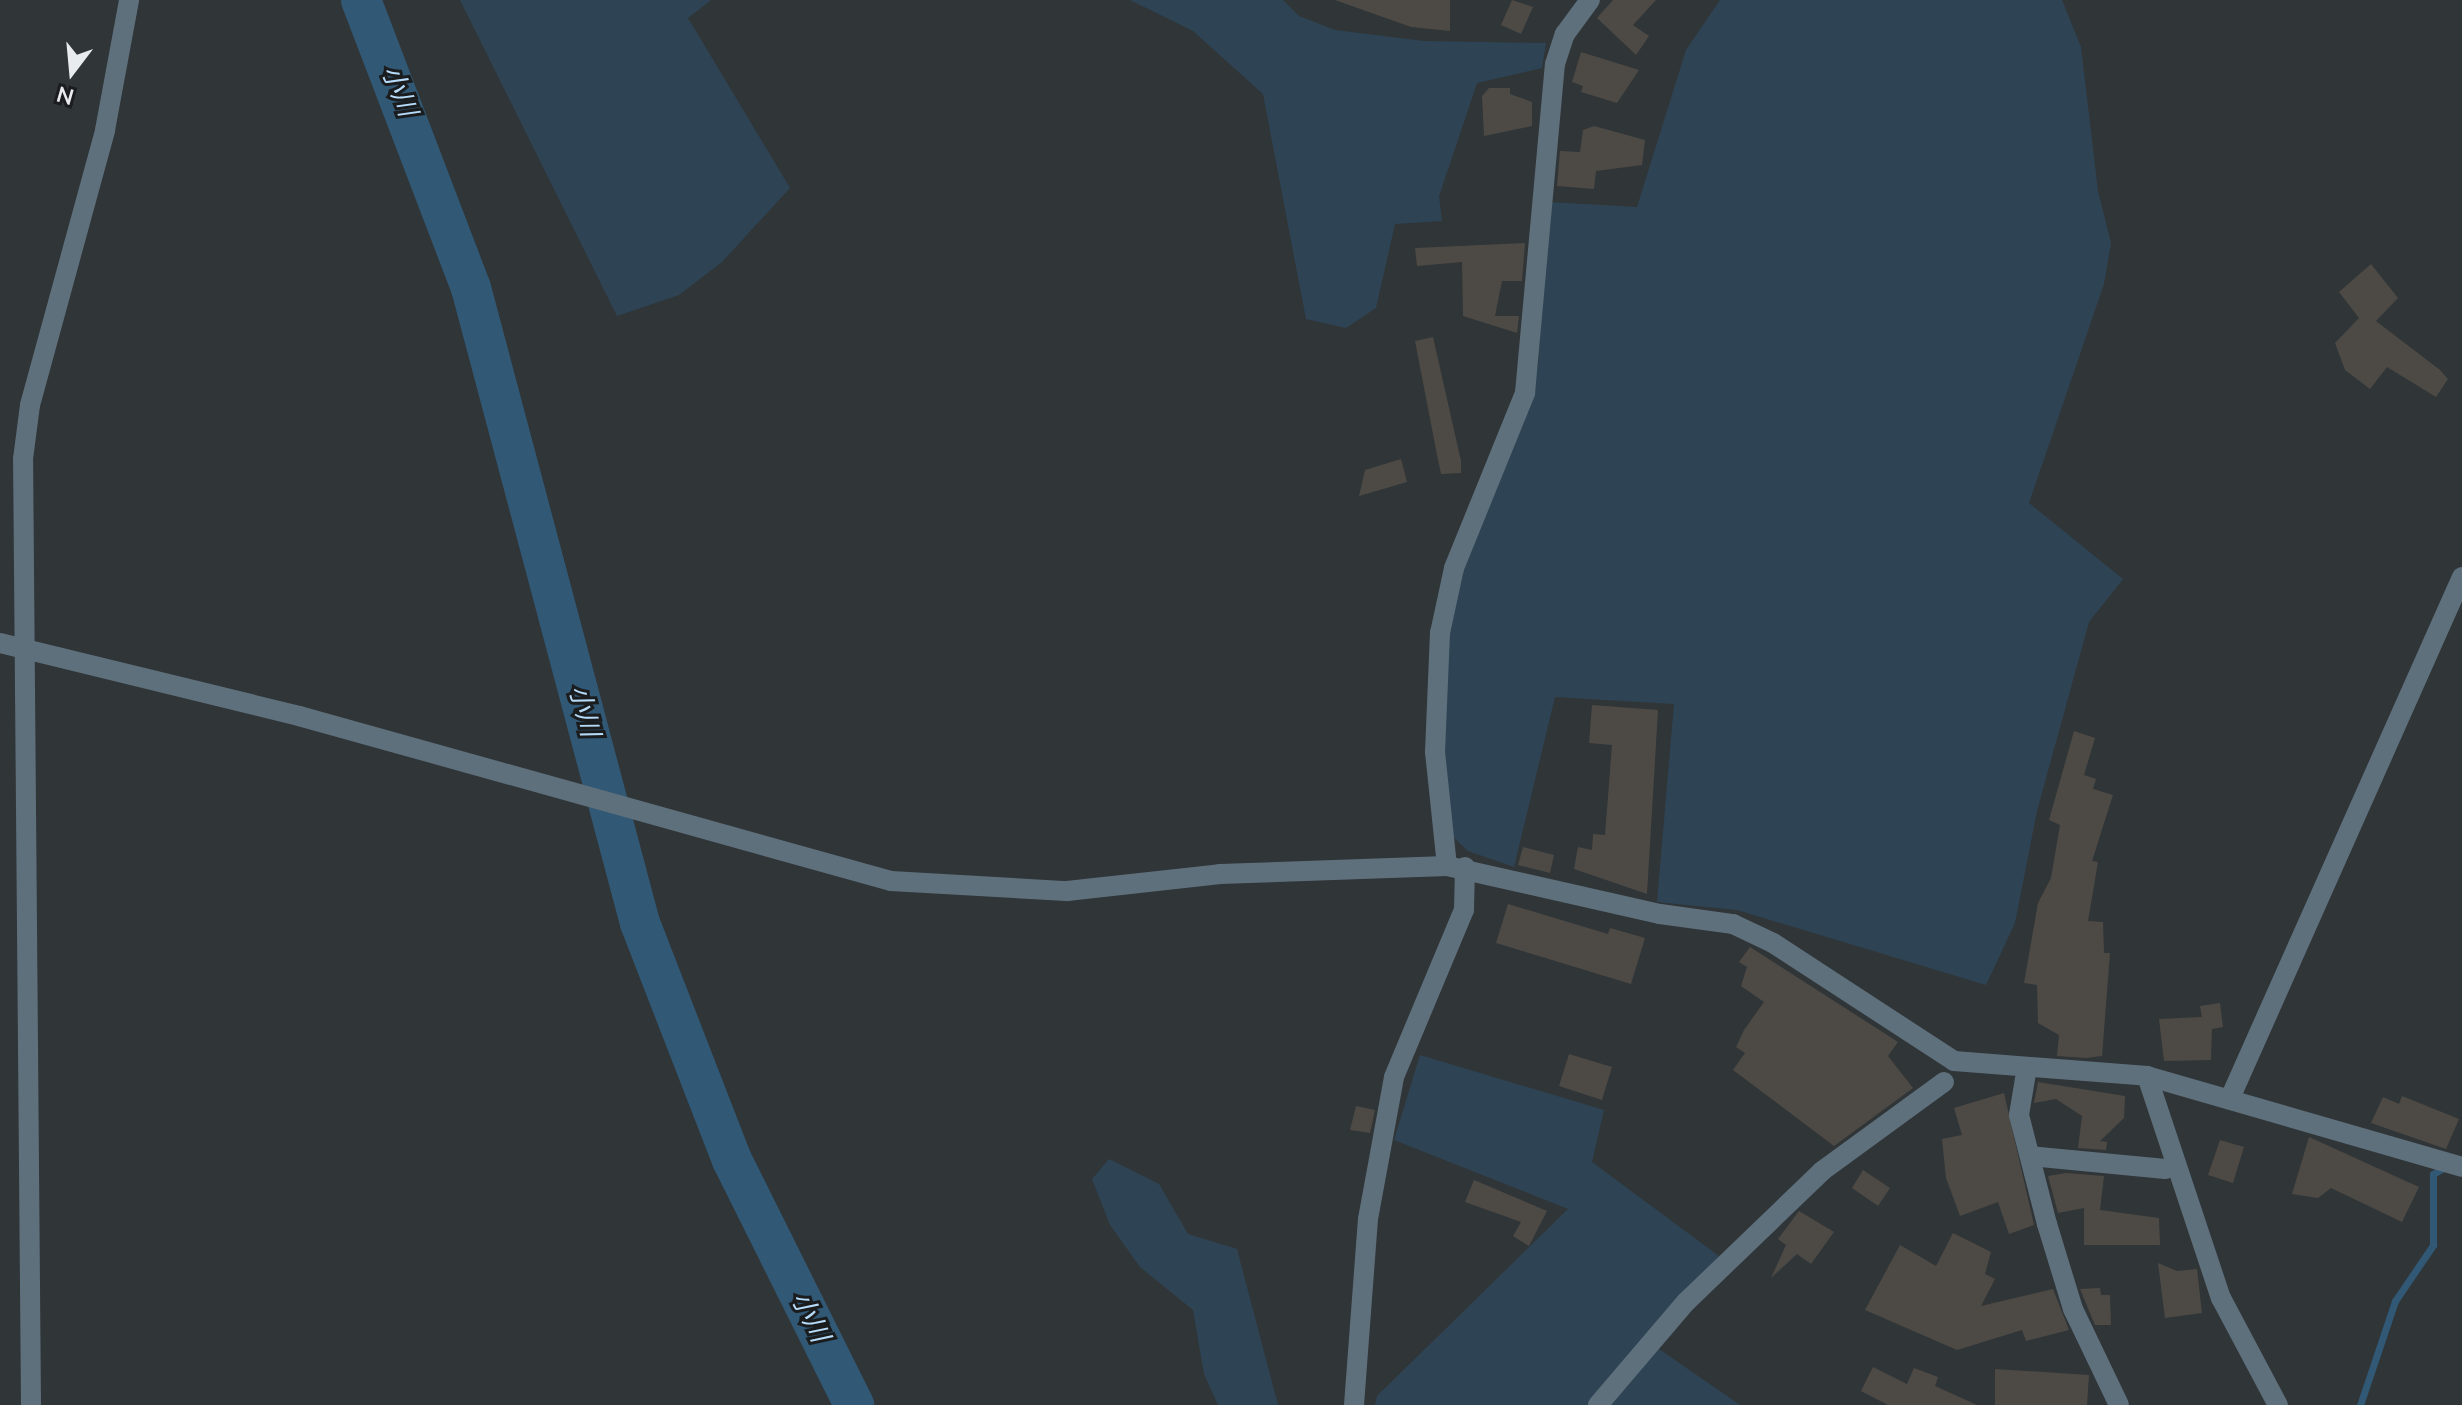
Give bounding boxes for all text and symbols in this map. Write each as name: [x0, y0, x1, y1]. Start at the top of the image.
north arrow: [32, 32, 112, 112]
water label: 小川: [375, 61, 423, 121]
text: N: [53, 78, 77, 112]
water label: 小川: [562, 682, 606, 740]
water label: 小川: [785, 1287, 835, 1347]

